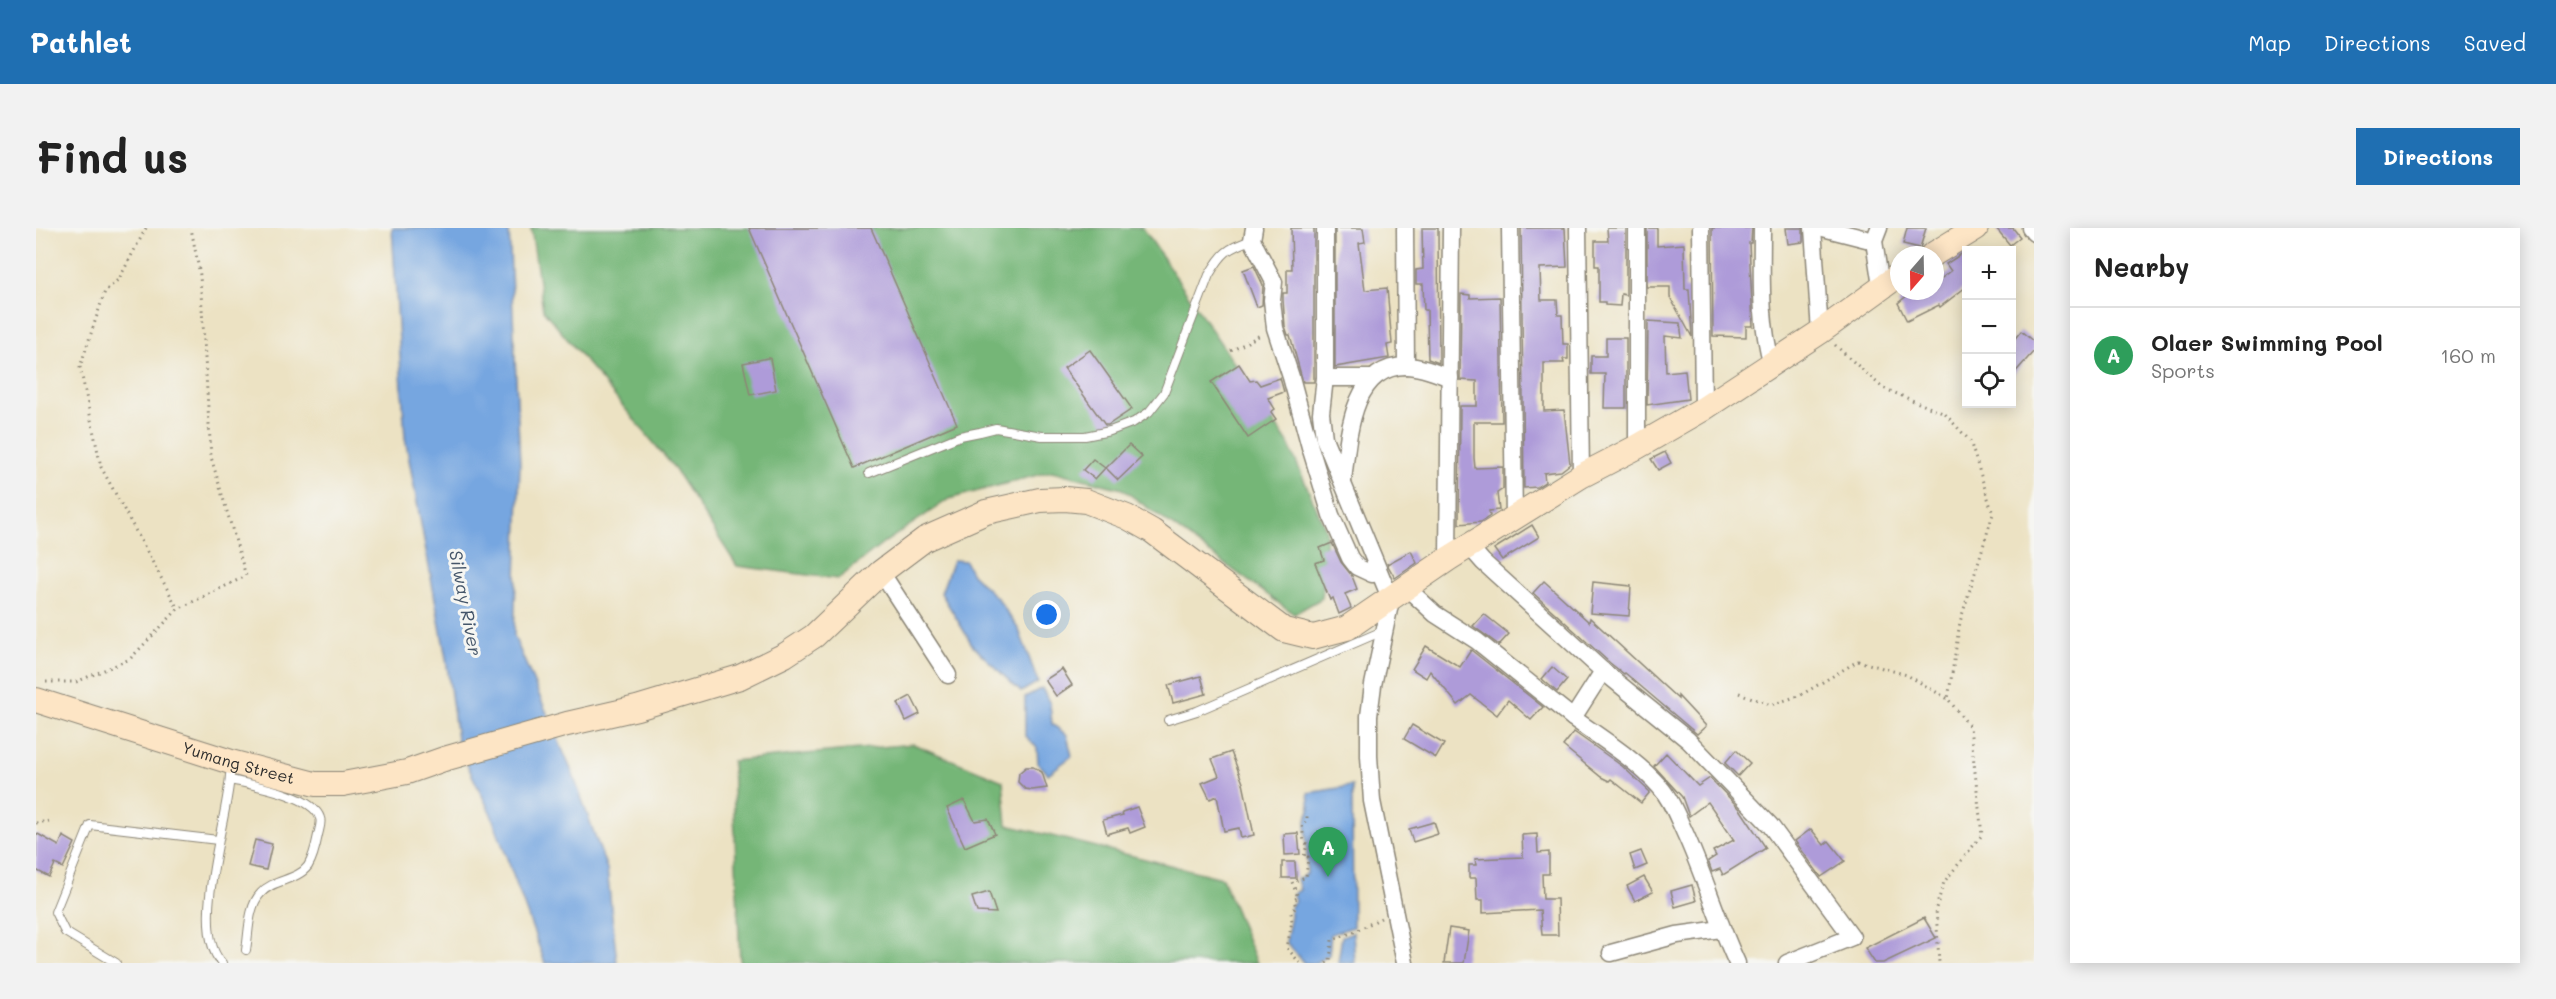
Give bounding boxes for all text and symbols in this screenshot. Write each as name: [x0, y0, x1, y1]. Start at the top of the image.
text: Pathlet: [30, 24, 132, 60]
text: Map: [2248, 29, 2291, 56]
text: Directions: [2324, 29, 2431, 56]
text: Saved: [2464, 29, 2526, 56]
button: Directions: [2356, 128, 2520, 185]
text: Find us: [36, 129, 188, 184]
north arrow: [1890, 246, 1944, 300]
map controls: [1962, 246, 2016, 408]
button: +: [1962, 246, 2016, 300]
text: Nearby: [2094, 250, 2189, 284]
button: −: [1962, 300, 2016, 354]
text: Olaer Swimming Pool: [2151, 328, 2383, 357]
text: A: [2107, 342, 2120, 368]
text: 160 m: [2440, 342, 2496, 368]
button: locate: [1962, 354, 2016, 408]
text: Sports: [2151, 357, 2215, 383]
water label: Silway River: [444, 548, 488, 658]
your location: [1032, 600, 1061, 629]
street label: Yumang Street: [180, 736, 297, 788]
pin: A: [1308, 828, 1348, 877]

